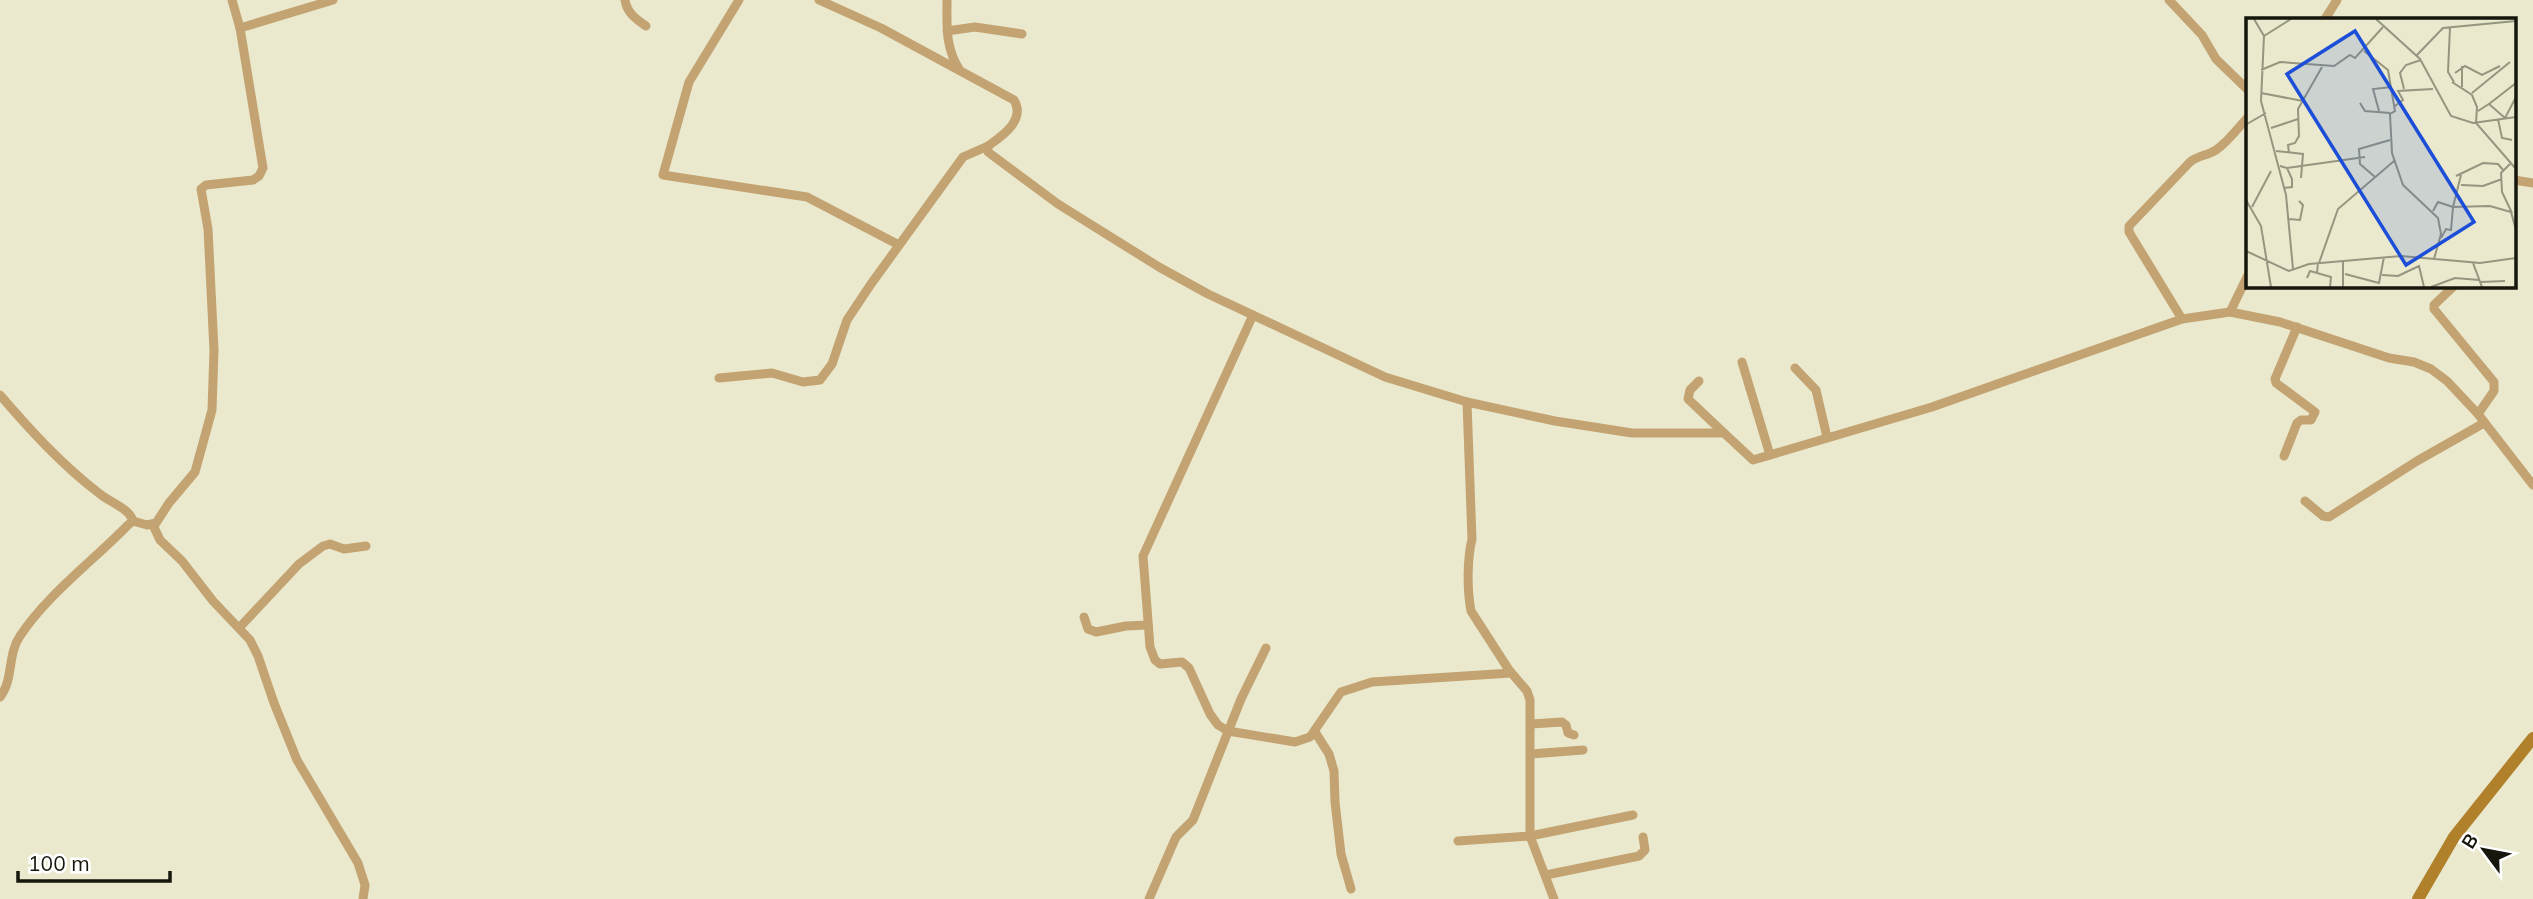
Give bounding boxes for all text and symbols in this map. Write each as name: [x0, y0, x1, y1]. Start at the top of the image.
inset map: [2246, 18, 2516, 287]
north arrow: [2449, 815, 2519, 885]
text: B: [2456, 829, 2483, 853]
scale bar: [18, 839, 170, 883]
text: 100 m: [28, 850, 90, 876]

